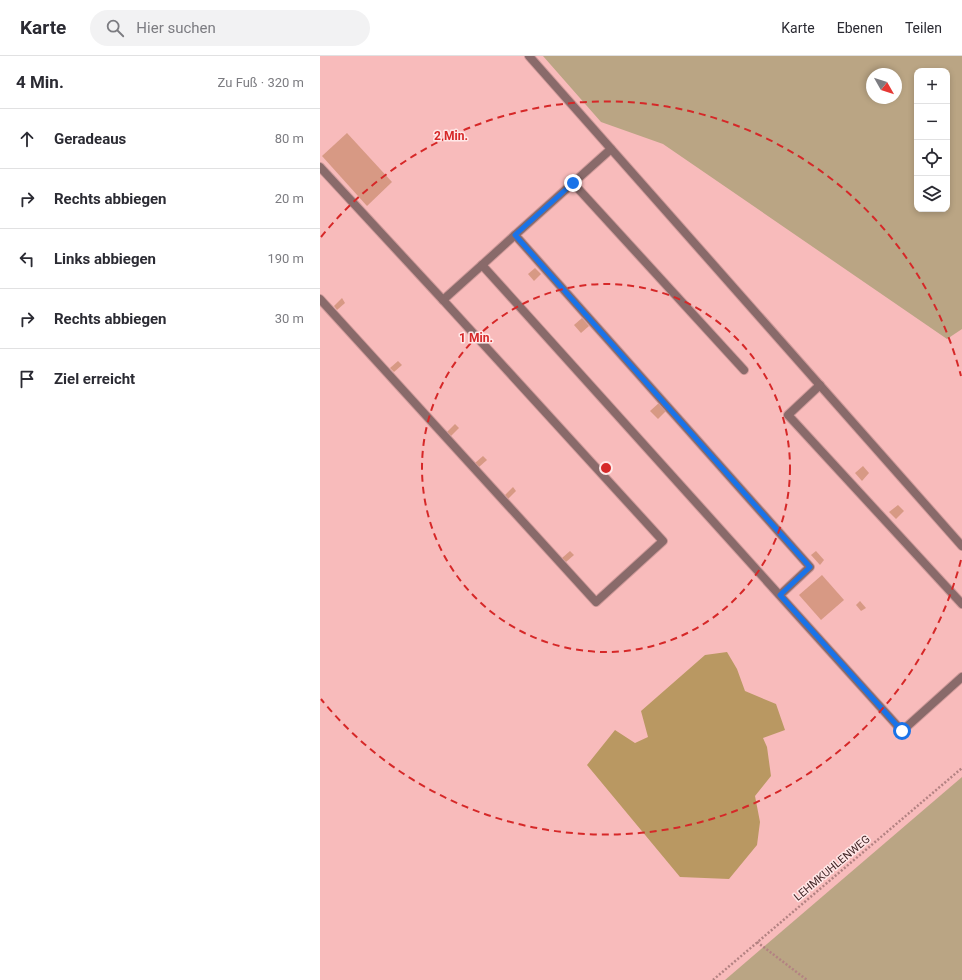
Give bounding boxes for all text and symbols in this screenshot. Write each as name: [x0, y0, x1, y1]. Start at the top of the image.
search box: [90, 10, 370, 46]
text: Karte: [20, 16, 66, 39]
icon: search: [104, 17, 126, 39]
text: Hier suchen: [136, 19, 216, 37]
text: Karte: [781, 20, 815, 36]
text: Ebenen: [837, 20, 883, 36]
text: Teilen: [905, 20, 942, 36]
north arrow: [866, 68, 902, 104]
map controls: [914, 68, 950, 212]
button: +: [914, 68, 950, 104]
text: 4 Min.: [16, 72, 64, 92]
text: Zu Fuß · 320 m: [218, 75, 304, 90]
button: −: [914, 104, 950, 140]
icon: ahead: [16, 128, 38, 150]
text: 2 Min.: [434, 129, 468, 143]
text: Geradeaus: [54, 130, 126, 148]
text: 80 m: [275, 131, 304, 146]
button: locate: [914, 140, 950, 176]
route end: [564, 174, 582, 192]
button: layers: [914, 176, 950, 212]
icon: right: [16, 188, 38, 210]
text: Rechts abbiegen: [54, 190, 167, 208]
text: 20 m: [275, 191, 304, 206]
icon: left: [16, 248, 38, 270]
text: Links abbiegen: [54, 250, 156, 268]
text: 190 m: [267, 251, 304, 266]
icon: right: [16, 308, 38, 330]
text: Rechts abbiegen: [54, 310, 167, 328]
text: 30 m: [275, 311, 304, 326]
text: 1 Min.: [459, 331, 493, 345]
icon: arrive: [16, 368, 38, 390]
text: Ziel erreicht: [54, 370, 135, 388]
centre of rings: [599, 461, 613, 475]
route start: [893, 722, 911, 740]
street label: LEHMKUHLENWEG: [791, 832, 873, 904]

